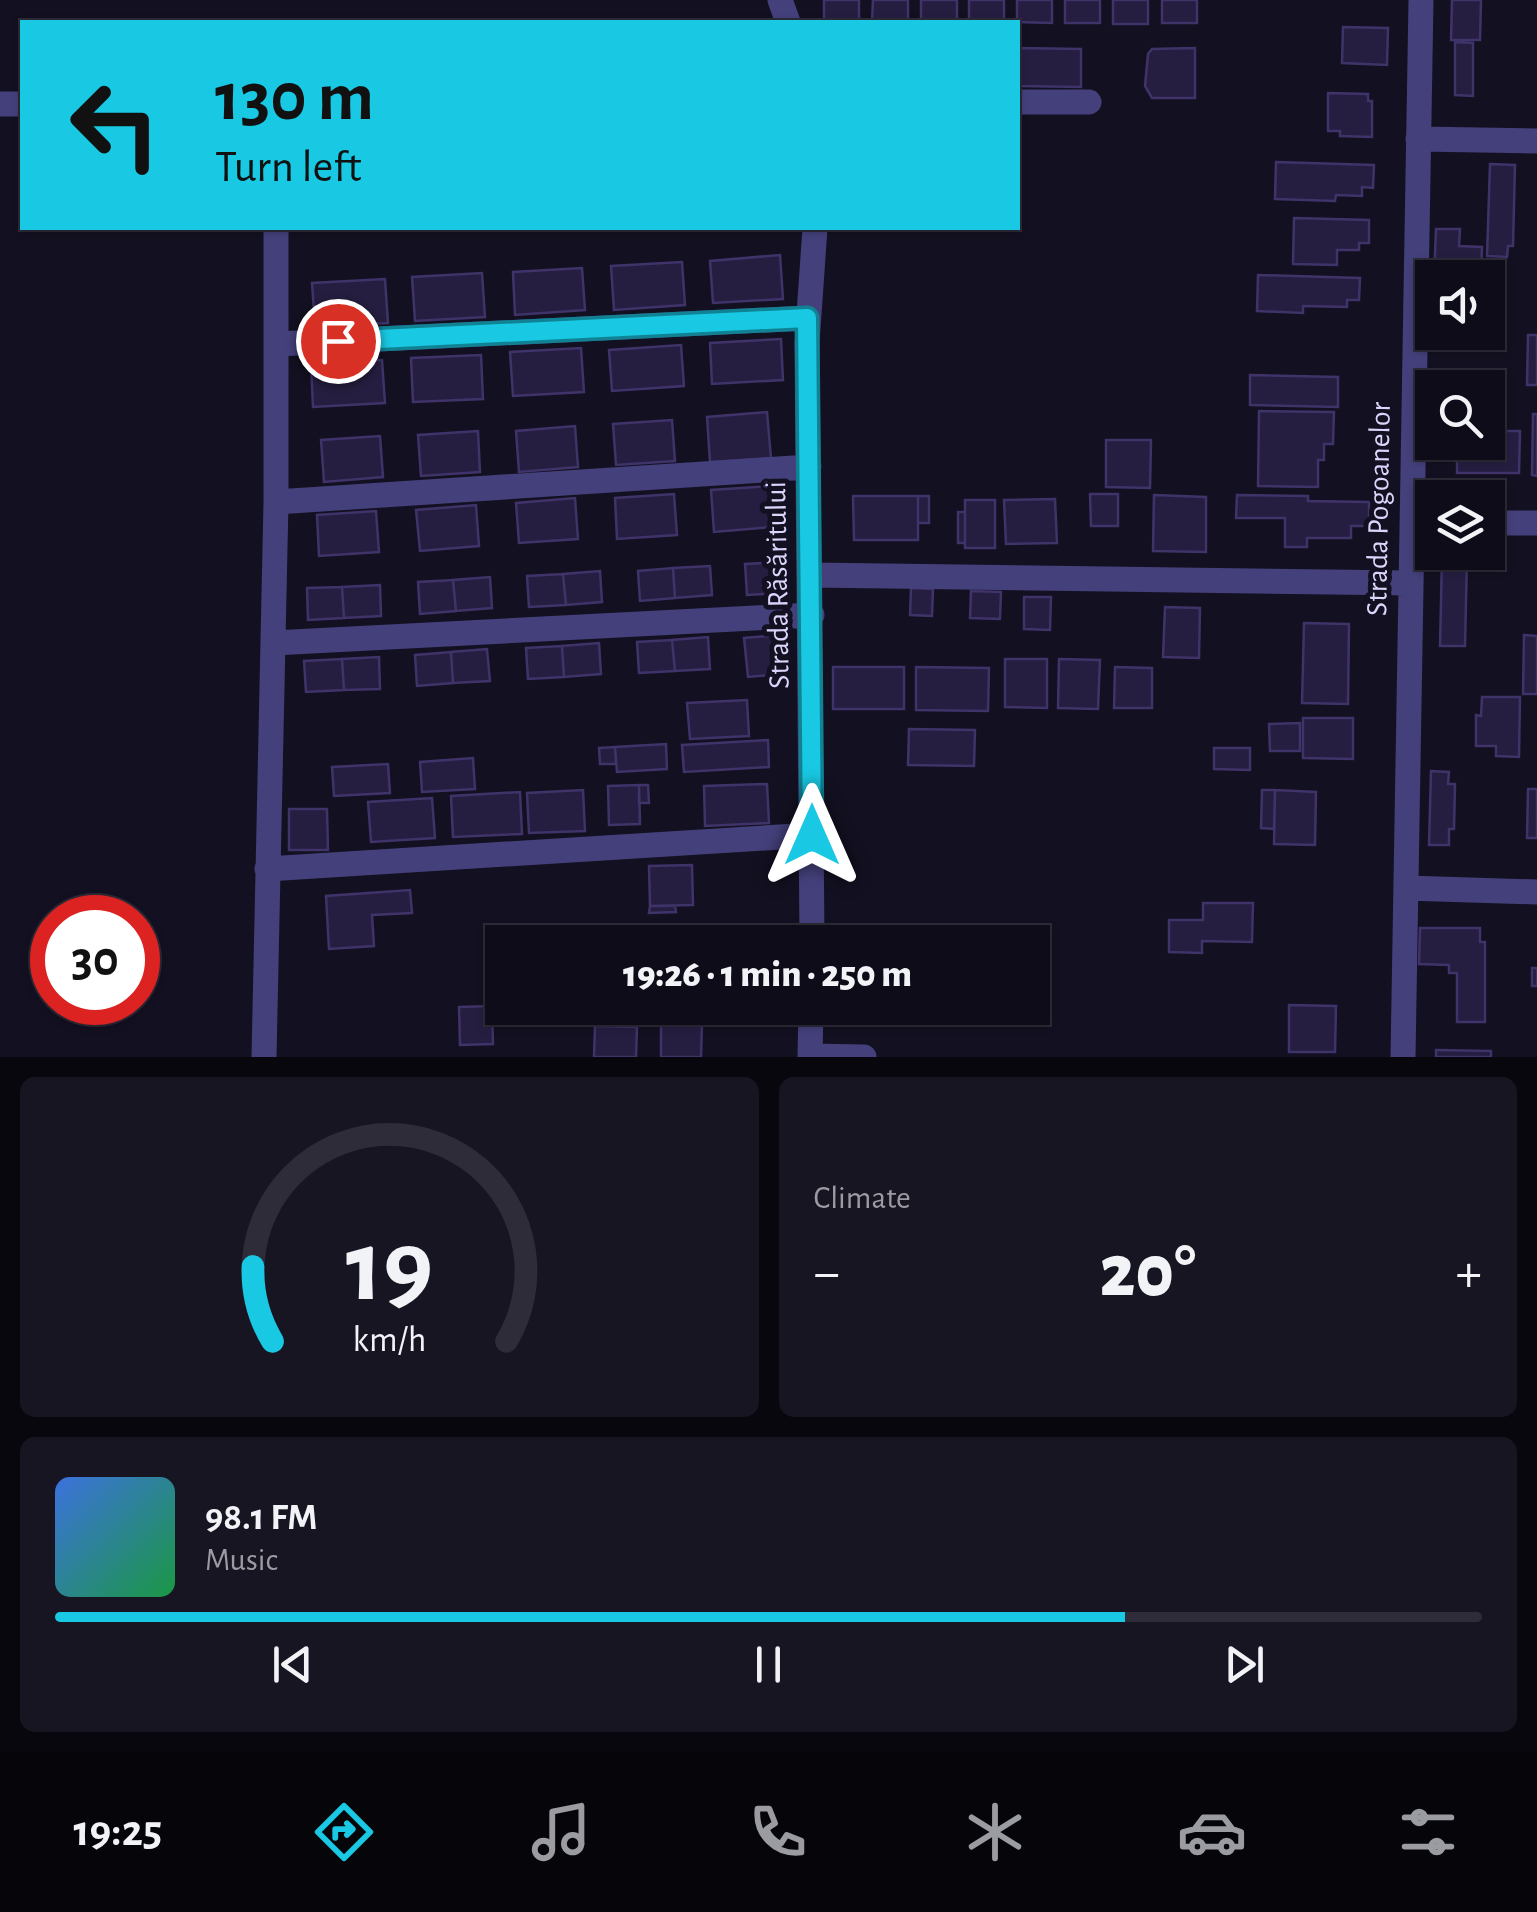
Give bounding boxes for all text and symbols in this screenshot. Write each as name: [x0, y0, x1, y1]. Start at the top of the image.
icon: left: [50, 60, 180, 190]
text: 130 m: [215, 63, 374, 133]
text: Turn left: [215, 145, 362, 190]
map controls: [1415, 260, 1505, 570]
button: sound: [1415, 260, 1505, 350]
pin: [296, 299, 381, 384]
icon: arrive: [311, 314, 366, 369]
button: search: [1415, 370, 1505, 460]
street label: Strada Pogoanelor: [1362, 401, 1396, 616]
button: layers: [1415, 480, 1505, 570]
street label: Strada Răsăritului: [761, 481, 795, 689]
position arrow: [760, 783, 864, 887]
speed limit sign: 30: [30, 895, 160, 1025]
text: 19:26 · 1 min · 250 m: [623, 956, 912, 994]
text: Climate: [814, 1182, 911, 1214]
text: 19: [345, 1216, 433, 1320]
text: 20°: [1099, 1235, 1196, 1310]
text: −: [814, 1246, 840, 1301]
text: +: [1456, 1246, 1482, 1301]
text: km/h: [352, 1322, 426, 1358]
text: 98.1 FM: [205, 1499, 317, 1537]
text: Music: [205, 1544, 278, 1576]
icon: previous: [265, 1637, 320, 1692]
icon: pause: [741, 1637, 796, 1692]
icon: next: [1217, 1637, 1272, 1692]
icon: directions: [309, 1797, 379, 1867]
icon: music: [526, 1797, 596, 1867]
icon: phone: [743, 1797, 813, 1867]
icon: climate: [960, 1797, 1030, 1867]
icon: car: [1177, 1797, 1247, 1867]
icon: filters: [1393, 1797, 1463, 1867]
text: 19:25: [73, 1809, 162, 1854]

